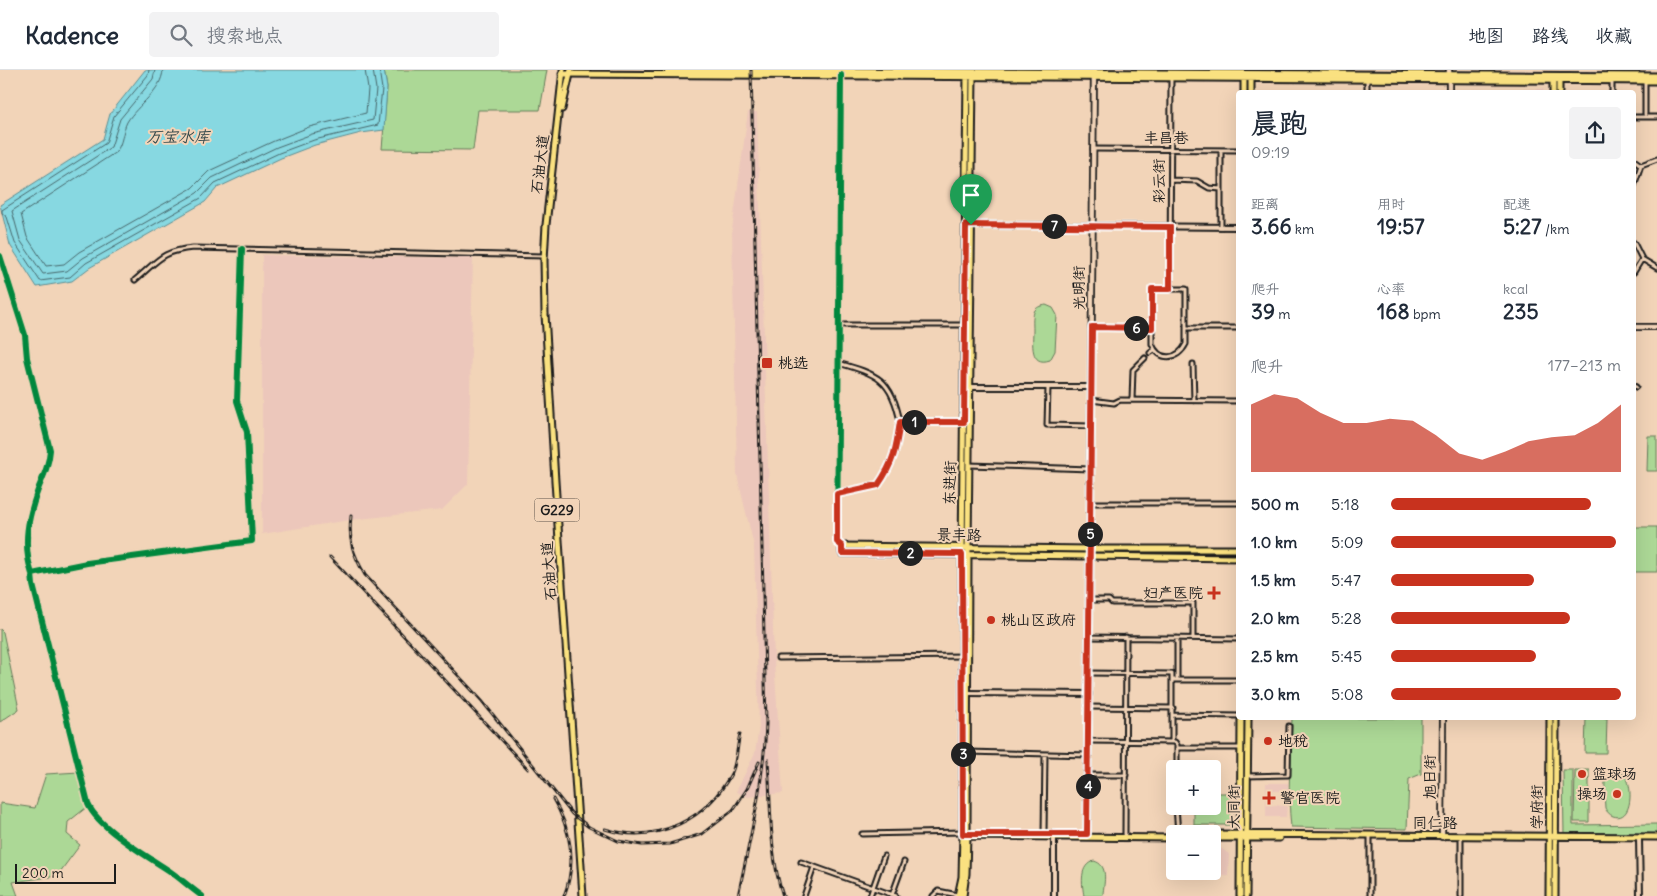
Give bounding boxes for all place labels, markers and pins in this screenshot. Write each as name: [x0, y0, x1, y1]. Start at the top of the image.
pin: [950, 174, 992, 225]
pin: 7: [1042, 214, 1066, 238]
pin: 6: [1124, 316, 1148, 340]
place label: 桃选: [778, 353, 808, 372]
marker: 桃选: [760, 356, 774, 370]
pin: 1: [902, 410, 926, 434]
pin: 5: [1078, 522, 1102, 546]
pin: 2: [898, 540, 922, 566]
place label: 妇产医院: [1143, 583, 1203, 602]
marker: 妇产医院: [1207, 586, 1221, 600]
place label: 桃山区政府: [1001, 610, 1076, 629]
marker: 桃山区政府: [985, 614, 997, 626]
place label: 地税: [1278, 731, 1308, 750]
marker: 地税: [1262, 735, 1274, 747]
pin: 3: [950, 742, 976, 766]
place label: 篮球场: [1592, 764, 1637, 783]
marker: 篮球场: [1576, 768, 1588, 780]
pin: 4: [1076, 774, 1100, 798]
place label: 操场: [1577, 784, 1607, 803]
place label: 警官医院: [1280, 788, 1340, 807]
marker: 操场: [1611, 788, 1623, 800]
marker: 警官医院: [1262, 791, 1276, 805]

